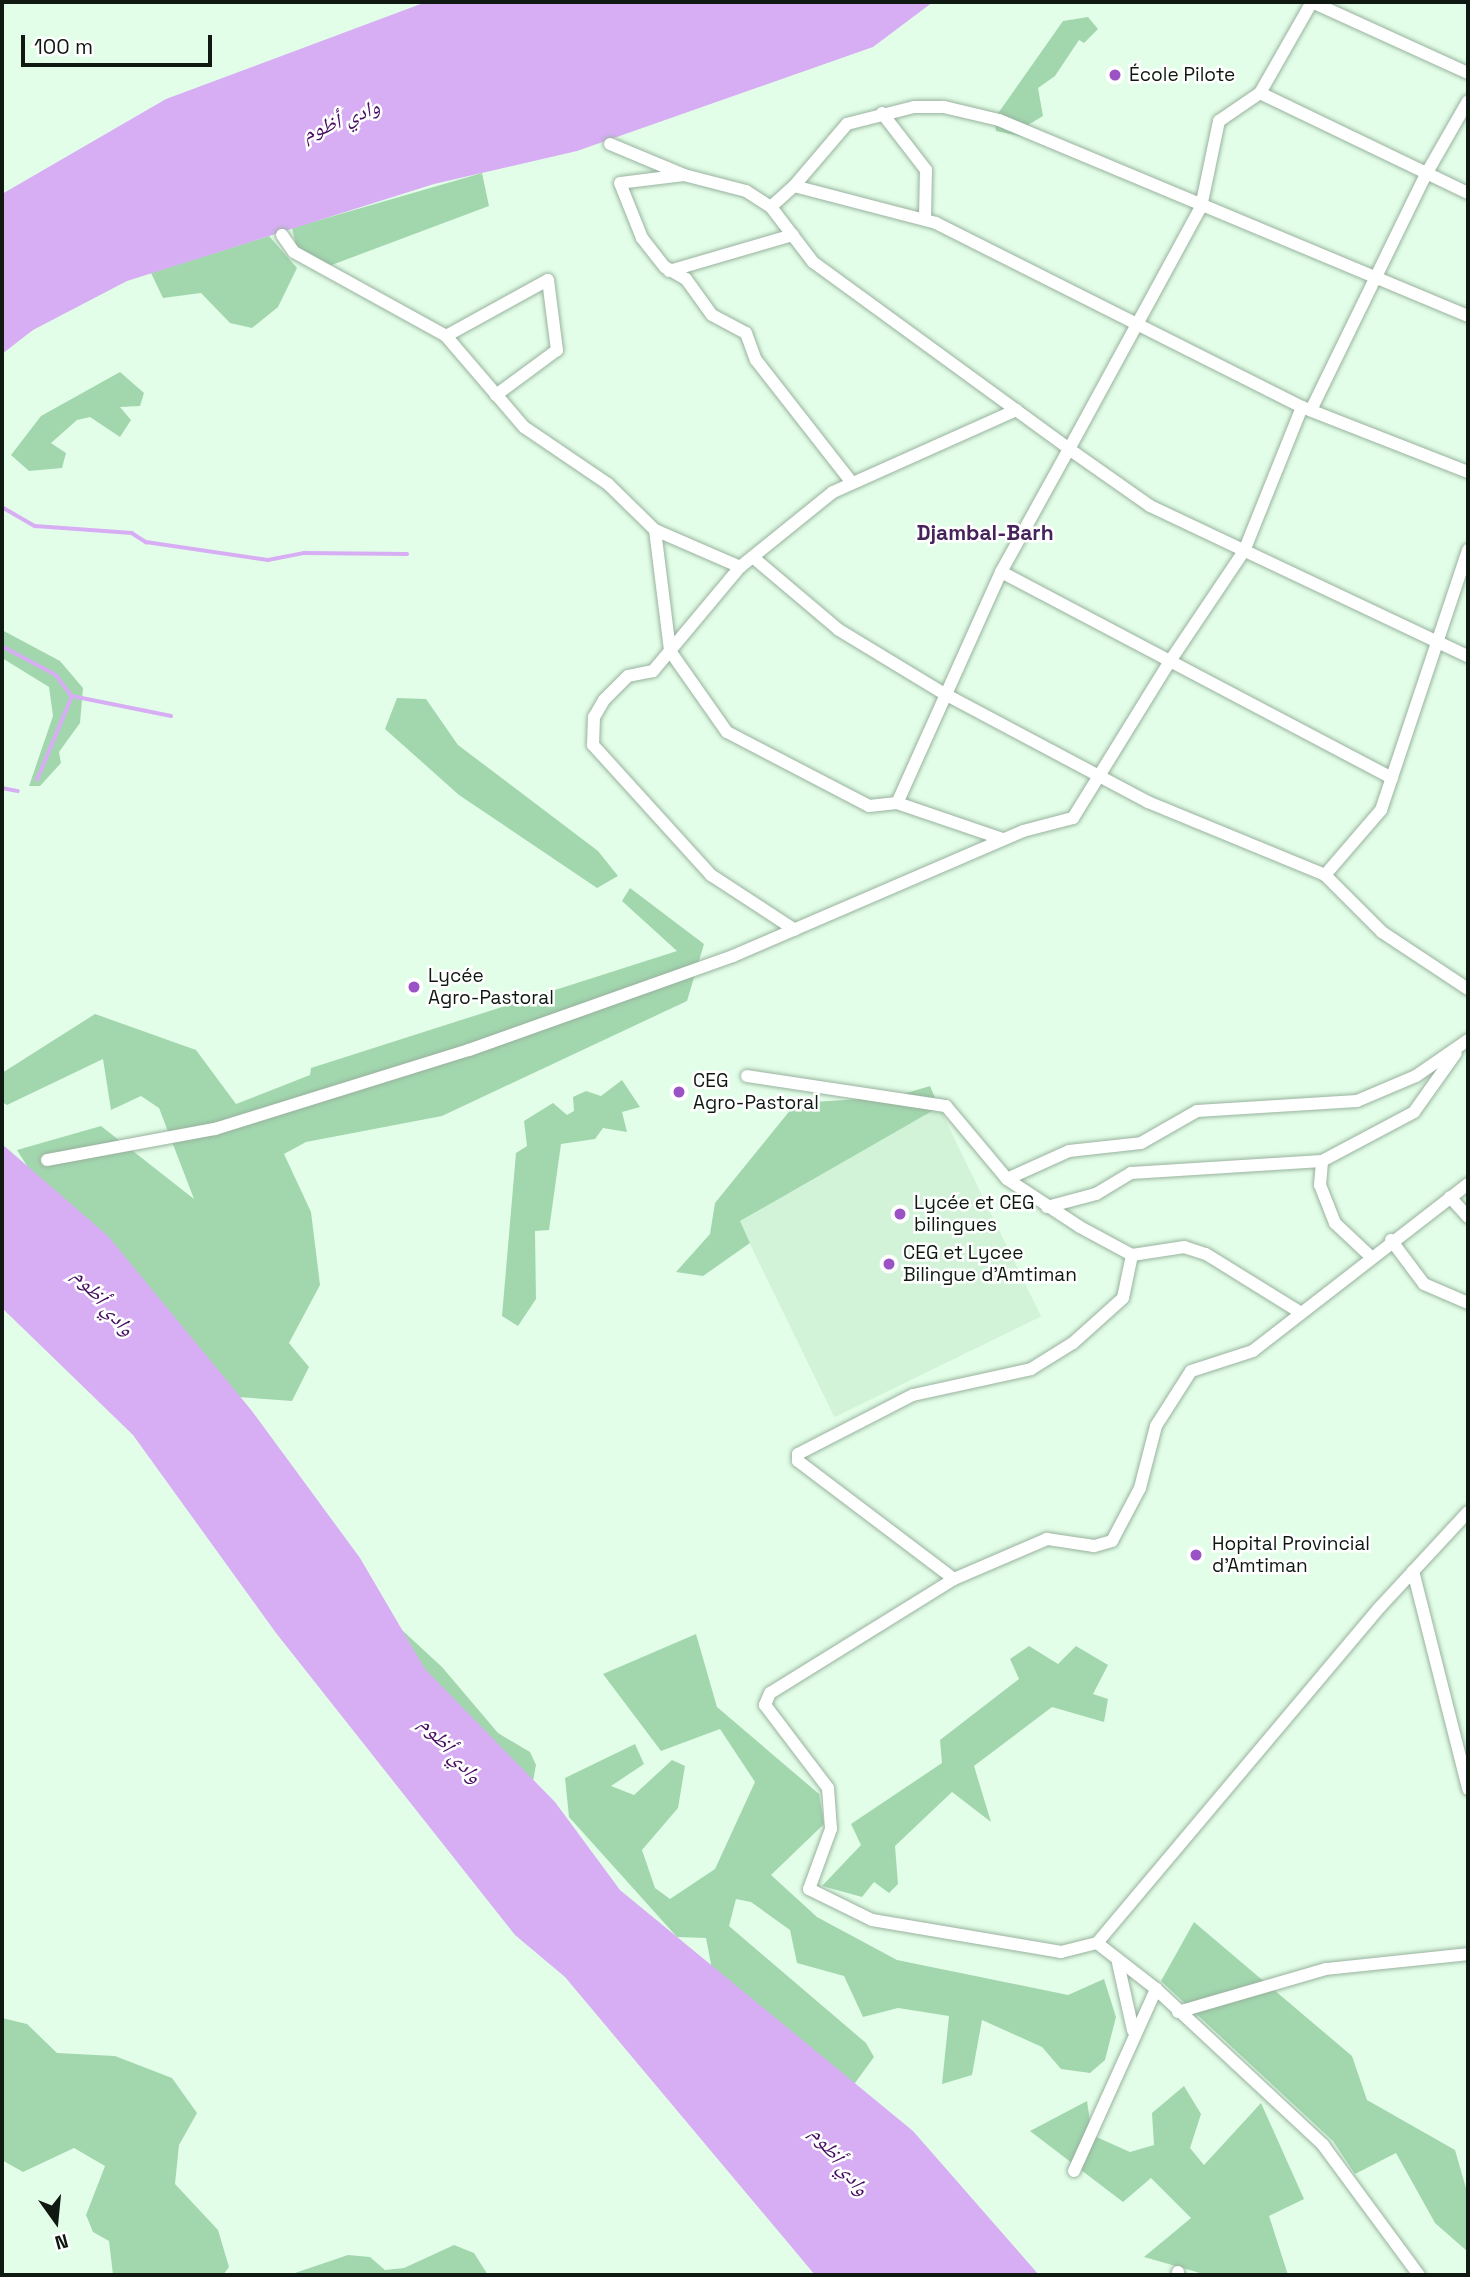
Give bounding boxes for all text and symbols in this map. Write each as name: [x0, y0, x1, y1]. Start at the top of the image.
scale bar: [24, 21, 215, 65]
text: 100 m: [34, 33, 93, 60]
place label: École Pilote: [1129, 64, 1235, 86]
marker: École Pilote: [1107, 67, 1123, 83]
water label: وادي أظوم: [299, 94, 383, 146]
district label: Djambal-Barh: [916, 520, 1054, 546]
place label: Lycée Agro-Pastoral: [428, 965, 554, 1009]
marker: Lycée Agro-Pastoral: [406, 979, 422, 995]
place label: CEG Agro-Pastoral: [693, 1070, 819, 1114]
marker: CEG Agro-Pastoral: [671, 1084, 687, 1100]
place label: Lycée et CEG bilingues: [914, 1192, 1035, 1236]
marker: Lycée et CEG bilingues: [892, 1206, 908, 1222]
place label: CEG et Lycee Bilingue d'Amtiman: [903, 1242, 1077, 1286]
marker: CEG et Lycee Bilingue d'Amtiman: [881, 1256, 897, 1272]
water label: وادي أظوم: [68, 1263, 140, 1341]
place label: Hopital Provincial d'Amtiman: [1212, 1533, 1370, 1577]
marker: Hopital Provincial d'Amtiman: [1186, 1545, 1206, 1565]
water label: وادي أظوم: [415, 1712, 487, 1788]
water label: وادي أظوم: [805, 2121, 875, 2201]
north arrow: [21, 2186, 91, 2256]
text: N: [52, 2228, 71, 2255]

